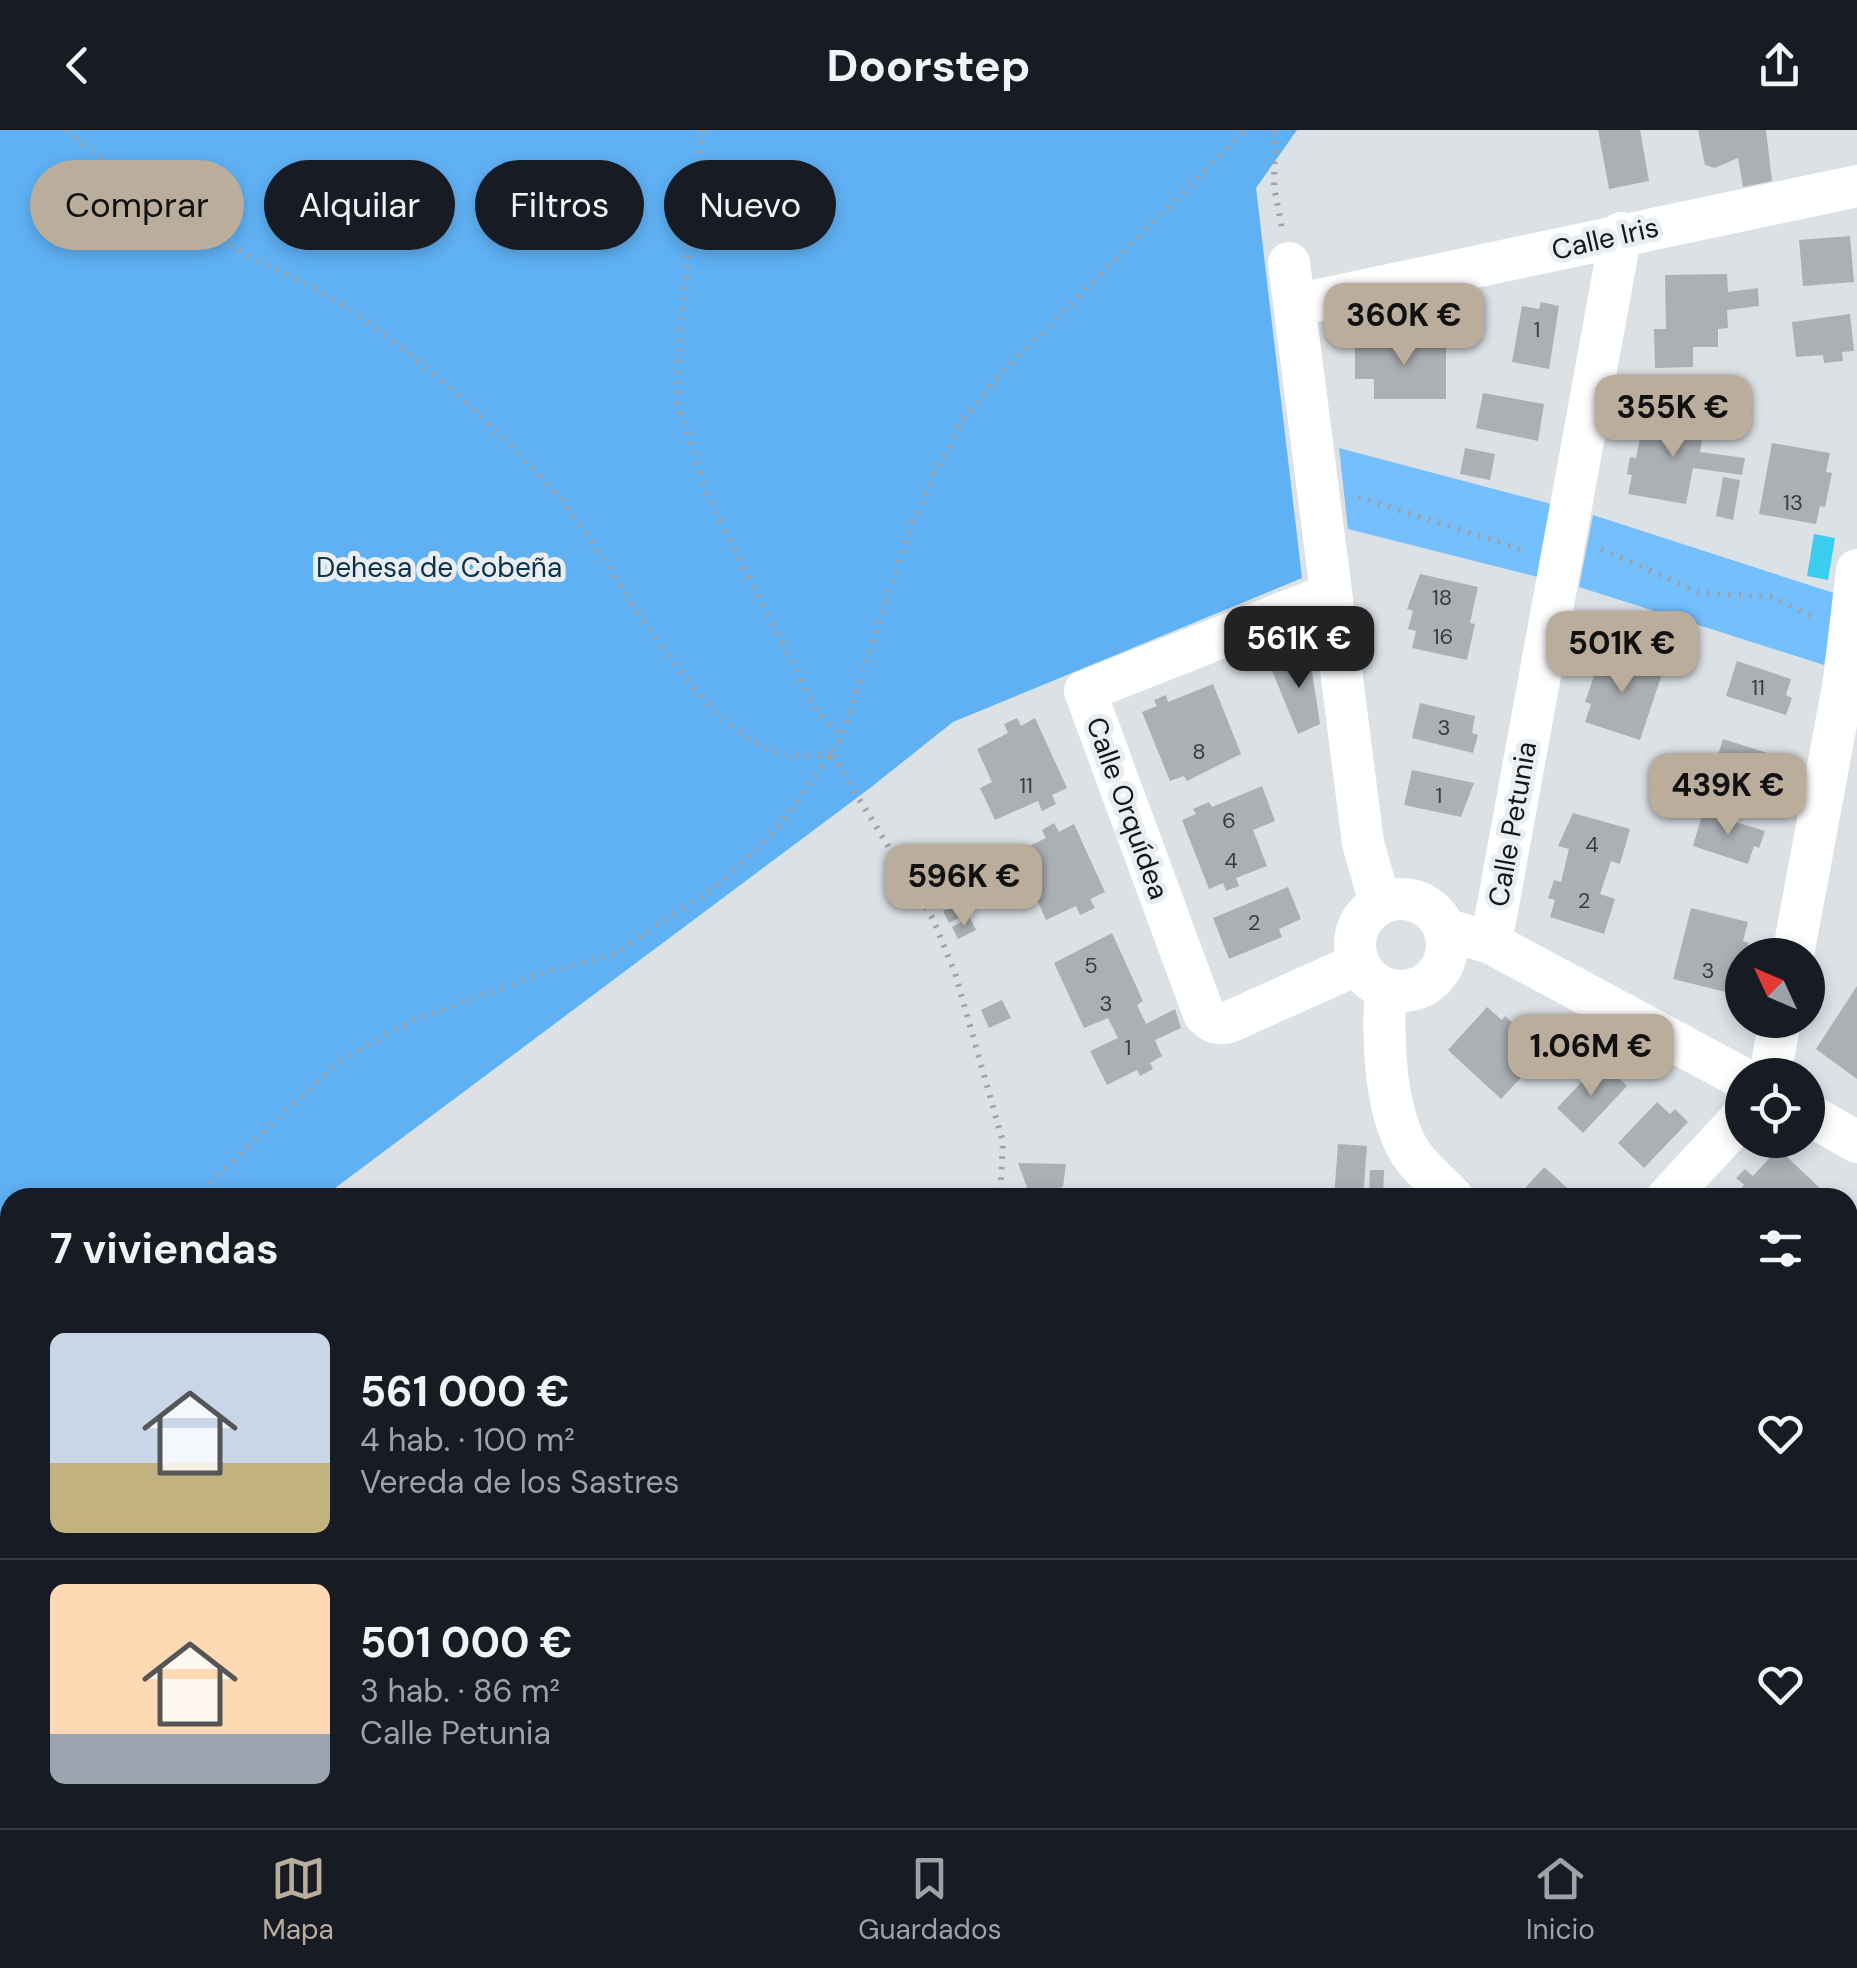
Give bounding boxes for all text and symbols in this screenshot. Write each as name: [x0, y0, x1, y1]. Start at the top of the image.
text: Doorstep: [827, 36, 1030, 95]
icon: back: [50, 38, 105, 93]
icon: share: [1752, 38, 1807, 93]
chip: Comprar: [30, 160, 244, 250]
chip: Alquilar: [264, 160, 455, 250]
chip: Filtros: [475, 160, 644, 250]
chip: Nuevo: [664, 160, 836, 250]
street label: Calle Iris: [1548, 208, 1662, 269]
pin: 360K €: [1323, 283, 1485, 368]
text: 360K €: [1346, 294, 1462, 336]
house number: 1: [1534, 315, 1540, 344]
pin: 355K €: [1592, 375, 1754, 460]
text: 355K €: [1617, 386, 1729, 428]
house number: 13: [1783, 488, 1803, 517]
park label: Dehesa de Cobeña: [316, 549, 562, 586]
house number: 18: [1432, 583, 1452, 612]
pin: 561K €: [1218, 606, 1380, 691]
pin: 501K €: [1541, 611, 1703, 696]
text: 561K €: [1246, 617, 1352, 659]
house number: 16: [1433, 622, 1453, 651]
text: 501K €: [1568, 622, 1676, 664]
house number: 11: [1751, 673, 1765, 702]
street label: Calle Orquídea: [1077, 712, 1178, 904]
house number: 3: [1437, 713, 1451, 742]
house number: 8: [1192, 737, 1206, 766]
street label: Calle Petunia: [1480, 739, 1545, 910]
pin: 439K €: [1647, 753, 1809, 838]
text: 439K €: [1671, 764, 1785, 806]
house number: 11: [1019, 771, 1033, 800]
house number: 1: [1436, 781, 1442, 810]
house number: 6: [1222, 806, 1236, 835]
house number: 4: [1585, 830, 1599, 859]
pin: 596K €: [883, 844, 1045, 929]
house number: 4: [1224, 846, 1238, 875]
text: 596K €: [907, 855, 1021, 897]
house number: 2: [1578, 886, 1590, 915]
house number: 2: [1248, 908, 1260, 937]
north arrow: [1725, 938, 1825, 1038]
map controls: [1725, 938, 1825, 1158]
house number: 5: [1084, 951, 1098, 980]
house number: 3: [1701, 956, 1715, 985]
house number: 3: [1099, 989, 1113, 1018]
pin: 1.06M €: [1499, 1014, 1683, 1099]
text: 1.06M €: [1530, 1025, 1652, 1067]
house number: 1: [1125, 1033, 1131, 1062]
button: locate: [1725, 1058, 1825, 1158]
text: 7 viviendas: [50, 1221, 279, 1276]
icon: filters: [1753, 1221, 1808, 1276]
text: 561 000 €: [360, 1364, 570, 1419]
icon: home: [130, 1373, 250, 1493]
icon: heart: [1753, 1406, 1808, 1461]
text: 4 hab. · 100 m²: [360, 1419, 575, 1461]
text: Vereda de los Sastres: [360, 1461, 680, 1503]
text: 501 000 €: [360, 1615, 573, 1670]
icon: home: [130, 1624, 250, 1744]
icon: heart: [1753, 1657, 1808, 1712]
text: 3 hab. · 86 m²: [360, 1670, 560, 1712]
text: Calle Petunia: [360, 1712, 551, 1754]
tab: Mapa: [262, 1851, 334, 1948]
tab: Guardados: [858, 1851, 1002, 1948]
tab: Inicio: [1526, 1851, 1595, 1948]

